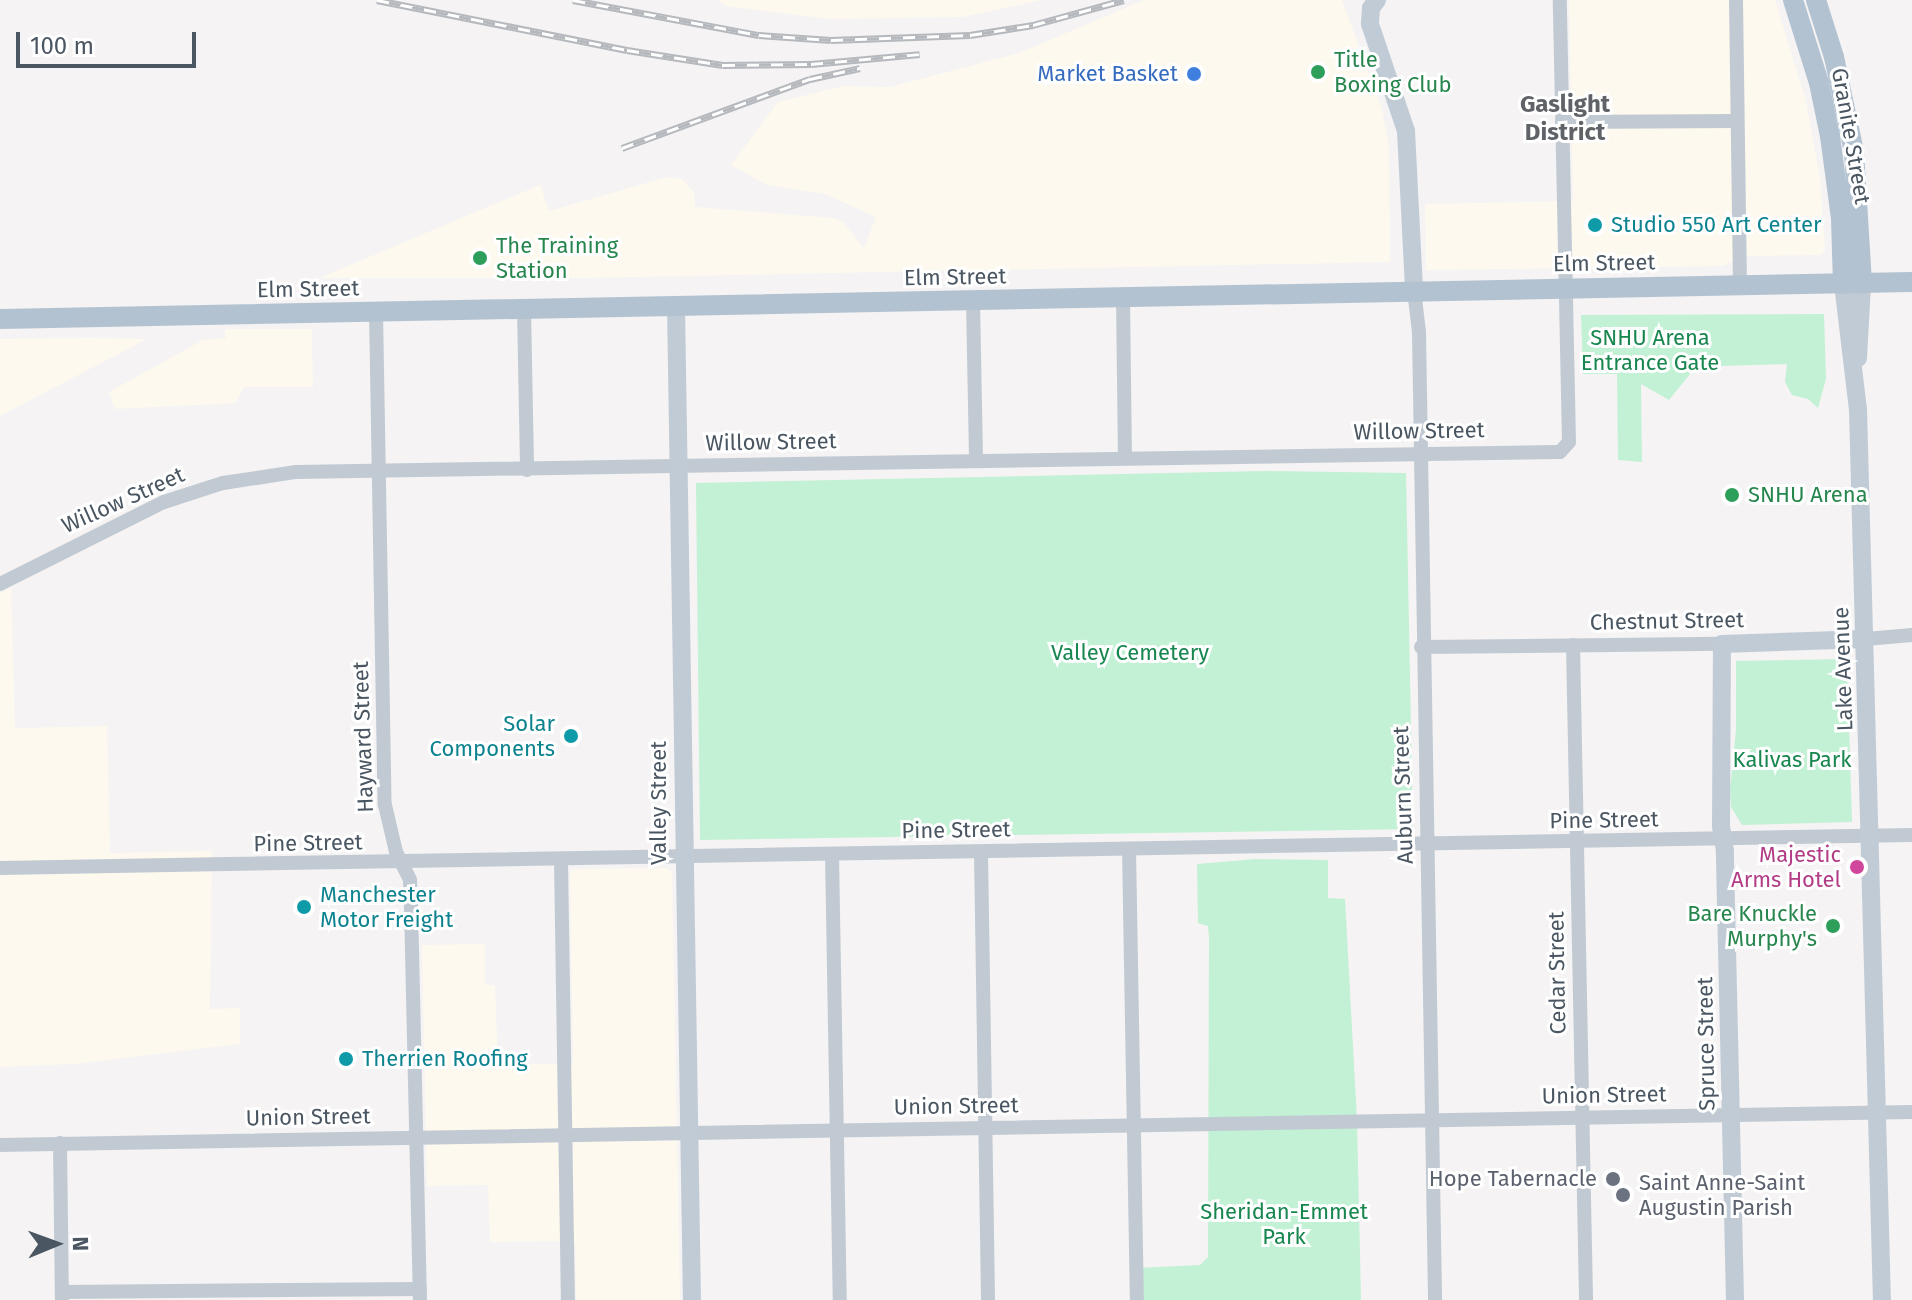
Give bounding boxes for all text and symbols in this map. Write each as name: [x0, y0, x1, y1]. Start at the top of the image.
scale bar: [20, 16, 200, 66]
text: 100 m: [30, 32, 94, 60]
place label: Title Boxing Club: [1334, 46, 1451, 98]
place label: Market Basket: [1037, 61, 1178, 87]
marker: Title Boxing Club: [1309, 63, 1327, 81]
marker: Market Basket: [1185, 65, 1203, 83]
street label: Granite Street: [1826, 66, 1876, 206]
district label: Gaslight District: [1520, 91, 1610, 147]
place label: Studio 550 Art Center: [1611, 212, 1822, 238]
marker: Studio 550 Art Center: [1586, 216, 1604, 234]
place label: The Training Station: [496, 232, 618, 284]
marker: The Training Station: [471, 249, 489, 267]
street label: Elm Street: [1553, 249, 1655, 277]
street label: Elm Street: [904, 263, 1006, 291]
street label: Elm Street: [257, 275, 359, 303]
park label: SNHU Arena Entrance Gate: [1581, 324, 1719, 376]
street label: Willow Street: [1353, 417, 1485, 445]
street label: Willow Street: [705, 428, 837, 456]
street label: Willow Street: [58, 461, 188, 539]
place label: SNHU Arena: [1748, 482, 1868, 508]
marker: SNHU Arena: [1723, 486, 1741, 504]
street label: Chestnut Street: [1590, 606, 1744, 636]
street label: Lake Avenue: [1828, 606, 1858, 732]
park label: Valley Cemetery: [1051, 640, 1209, 666]
street label: Hayward Street: [347, 661, 379, 813]
place label: Solar Components: [430, 710, 555, 762]
street label: Auburn Street: [1387, 725, 1419, 865]
marker: Solar Components: [562, 727, 580, 745]
street label: Valley Street: [646, 741, 672, 865]
park label: Kalivas Park: [1733, 747, 1851, 773]
street label: Pine Street: [1549, 806, 1659, 834]
street label: Pine Street: [901, 816, 1011, 844]
street label: Pine Street: [253, 829, 363, 857]
place label: Majestic Arms Hotel: [1731, 841, 1841, 892]
marker: Majestic Arms Hotel: [1848, 858, 1866, 876]
place label: Manchester Motor Freight: [320, 881, 453, 932]
marker: Manchester Motor Freight: [295, 898, 313, 916]
place label: Bare Knuckle Murphy's: [1687, 900, 1817, 952]
street label: Cedar Street: [1543, 911, 1571, 1035]
marker: Bare Knuckle Murphy's: [1824, 917, 1842, 935]
street label: Spruce Street: [1692, 977, 1720, 1111]
place label: Therrien Roofing: [362, 1046, 528, 1072]
marker: Therrien Roofing: [337, 1050, 355, 1068]
street label: Union Street: [1541, 1081, 1667, 1109]
street label: Union Street: [893, 1092, 1019, 1120]
street label: Union Street: [245, 1103, 371, 1131]
place label: Hope Tabernacle: [1429, 1166, 1597, 1192]
place label: Saint Anne-Saint Augustin Parish: [1639, 1169, 1805, 1220]
marker: Hope Tabernacle: [1604, 1170, 1622, 1188]
marker: Saint Anne-Saint Augustin Parish: [1614, 1186, 1632, 1204]
park label: Sheridan-Emmet Park: [1200, 1198, 1368, 1250]
north arrow: [16, 1204, 96, 1284]
text: N: [67, 1236, 94, 1251]

